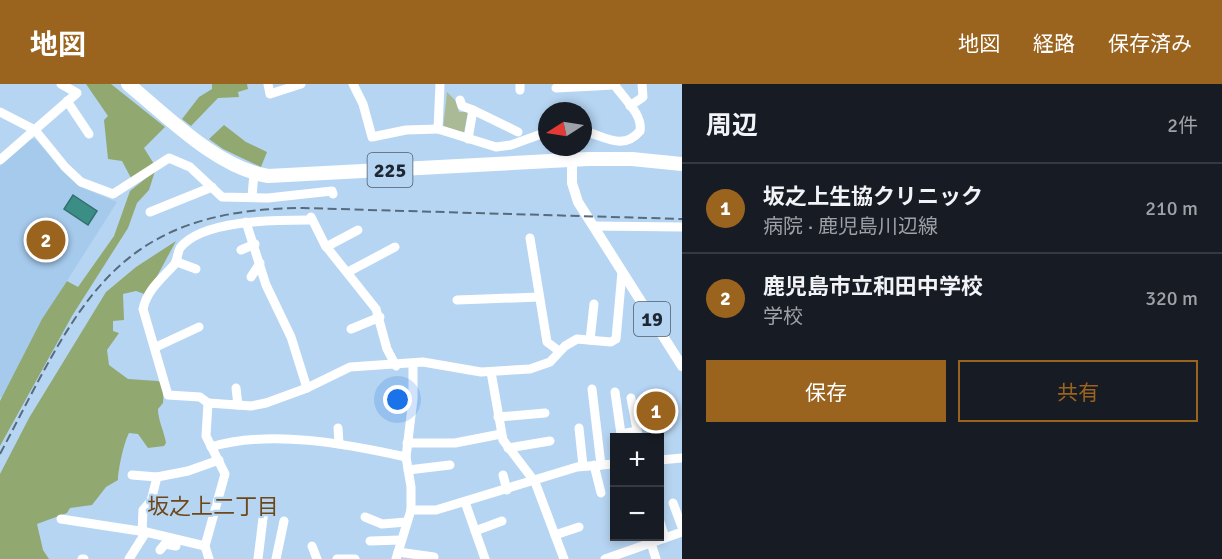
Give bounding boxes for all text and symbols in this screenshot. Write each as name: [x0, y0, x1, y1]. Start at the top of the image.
text: 地図: [30, 28, 86, 62]
text: 地図: [958, 31, 1000, 57]
text: 経路: [1033, 31, 1075, 57]
text: 保存済み: [1108, 31, 1192, 57]
north arrow: [538, 102, 592, 156]
text: 周辺: [706, 110, 758, 142]
text: 2件: [1167, 113, 1198, 138]
road number: 225: [368, 153, 412, 187]
text: 坂之上生協クリニック: [763, 183, 983, 210]
text: 1: [720, 196, 731, 221]
text: 210 m: [1145, 196, 1198, 221]
text: 病院 · 鹿児島川辺線: [763, 214, 938, 239]
pin: 2: [26, 218, 66, 262]
text: 鹿児島市立和田中学校: [763, 273, 983, 300]
text: 2: [720, 286, 731, 311]
text: 320 m: [1145, 286, 1198, 311]
road number: 19: [634, 302, 670, 336]
text: 学校: [763, 304, 803, 329]
button: 保存: [706, 360, 946, 422]
button: 共有: [958, 360, 1198, 422]
your location: [383, 385, 412, 414]
pin: 1: [636, 388, 676, 434]
map controls: [610, 433, 664, 541]
button: +: [610, 433, 664, 487]
button: −: [610, 487, 664, 541]
district label: 坂之上二丁目: [147, 493, 279, 520]

